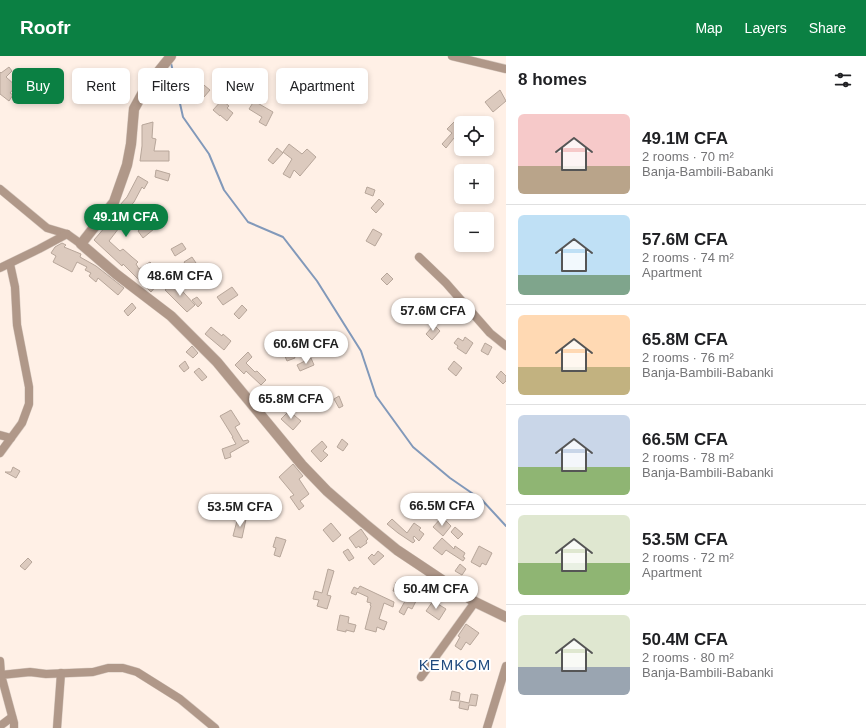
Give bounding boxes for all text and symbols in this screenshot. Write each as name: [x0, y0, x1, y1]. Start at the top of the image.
text: Roofr: [20, 17, 71, 38]
text: Map: [695, 20, 723, 36]
text: Layers: [745, 20, 787, 36]
text: Share: [809, 20, 846, 36]
chip: Buy: [12, 68, 64, 104]
chip: Rent: [72, 68, 130, 104]
chip: Filters: [138, 68, 204, 104]
chip: New: [212, 68, 268, 104]
chip: Apartment: [276, 68, 368, 104]
icon: filters: [832, 69, 854, 91]
text: 8 homes: [518, 70, 587, 89]
map controls: [454, 116, 494, 252]
button: locate: [454, 116, 494, 156]
text: 49.1M CFA: [642, 129, 728, 148]
icon: home: [550, 130, 598, 178]
text: 2 rooms · 70 m²: [642, 149, 734, 164]
button: +: [454, 164, 494, 204]
text: Banja-Bambili-Babanki: [642, 164, 774, 179]
pin: 49.1M CFA: [80, 204, 172, 238]
text: 49.1M CFA: [93, 209, 159, 224]
button: −: [454, 212, 494, 252]
text: 57.6M CFA: [642, 230, 728, 249]
icon: home: [550, 231, 598, 279]
text: 2 rooms · 74 m²: [642, 250, 734, 265]
pin: 48.6M CFA: [134, 263, 226, 297]
text: Apartment: [642, 265, 702, 280]
text: 48.6M CFA: [147, 268, 213, 283]
pin: 57.6M CFA: [387, 298, 479, 332]
text: 57.6M CFA: [400, 303, 466, 318]
text: 65.8M CFA: [642, 330, 728, 349]
pin: 60.6M CFA: [260, 331, 352, 365]
icon: home: [550, 331, 598, 379]
text: 60.6M CFA: [273, 336, 339, 351]
text: 2 rooms · 76 m²: [642, 350, 734, 365]
text: Banja-Bambili-Babanki: [642, 365, 774, 380]
pin: 65.8M CFA: [245, 386, 337, 420]
text: 65.8M CFA: [258, 391, 324, 406]
text: 66.5M CFA: [642, 430, 728, 449]
icon: home: [550, 431, 598, 479]
text: 2 rooms · 78 m²: [642, 450, 734, 465]
text: Banja-Bambili-Babanki: [642, 465, 774, 480]
pin: 66.5M CFA: [396, 493, 488, 527]
pin: 53.5M CFA: [194, 494, 286, 528]
text: 66.5M CFA: [409, 498, 475, 513]
text: 53.5M CFA: [207, 499, 273, 514]
text: 53.5M CFA: [642, 530, 728, 549]
icon: home: [550, 531, 598, 579]
text: 2 rooms · 72 m²: [642, 550, 734, 565]
text: Apartment: [642, 565, 702, 580]
pin: 50.4M CFA: [390, 576, 482, 610]
text: 50.4M CFA: [403, 581, 469, 596]
text: 50.4M CFA: [642, 630, 728, 649]
icon: home: [550, 631, 598, 679]
text: 2 rooms · 80 m²: [642, 650, 734, 665]
district label: KEMKOM: [419, 656, 491, 673]
text: Banja-Bambili-Babanki: [642, 665, 774, 680]

